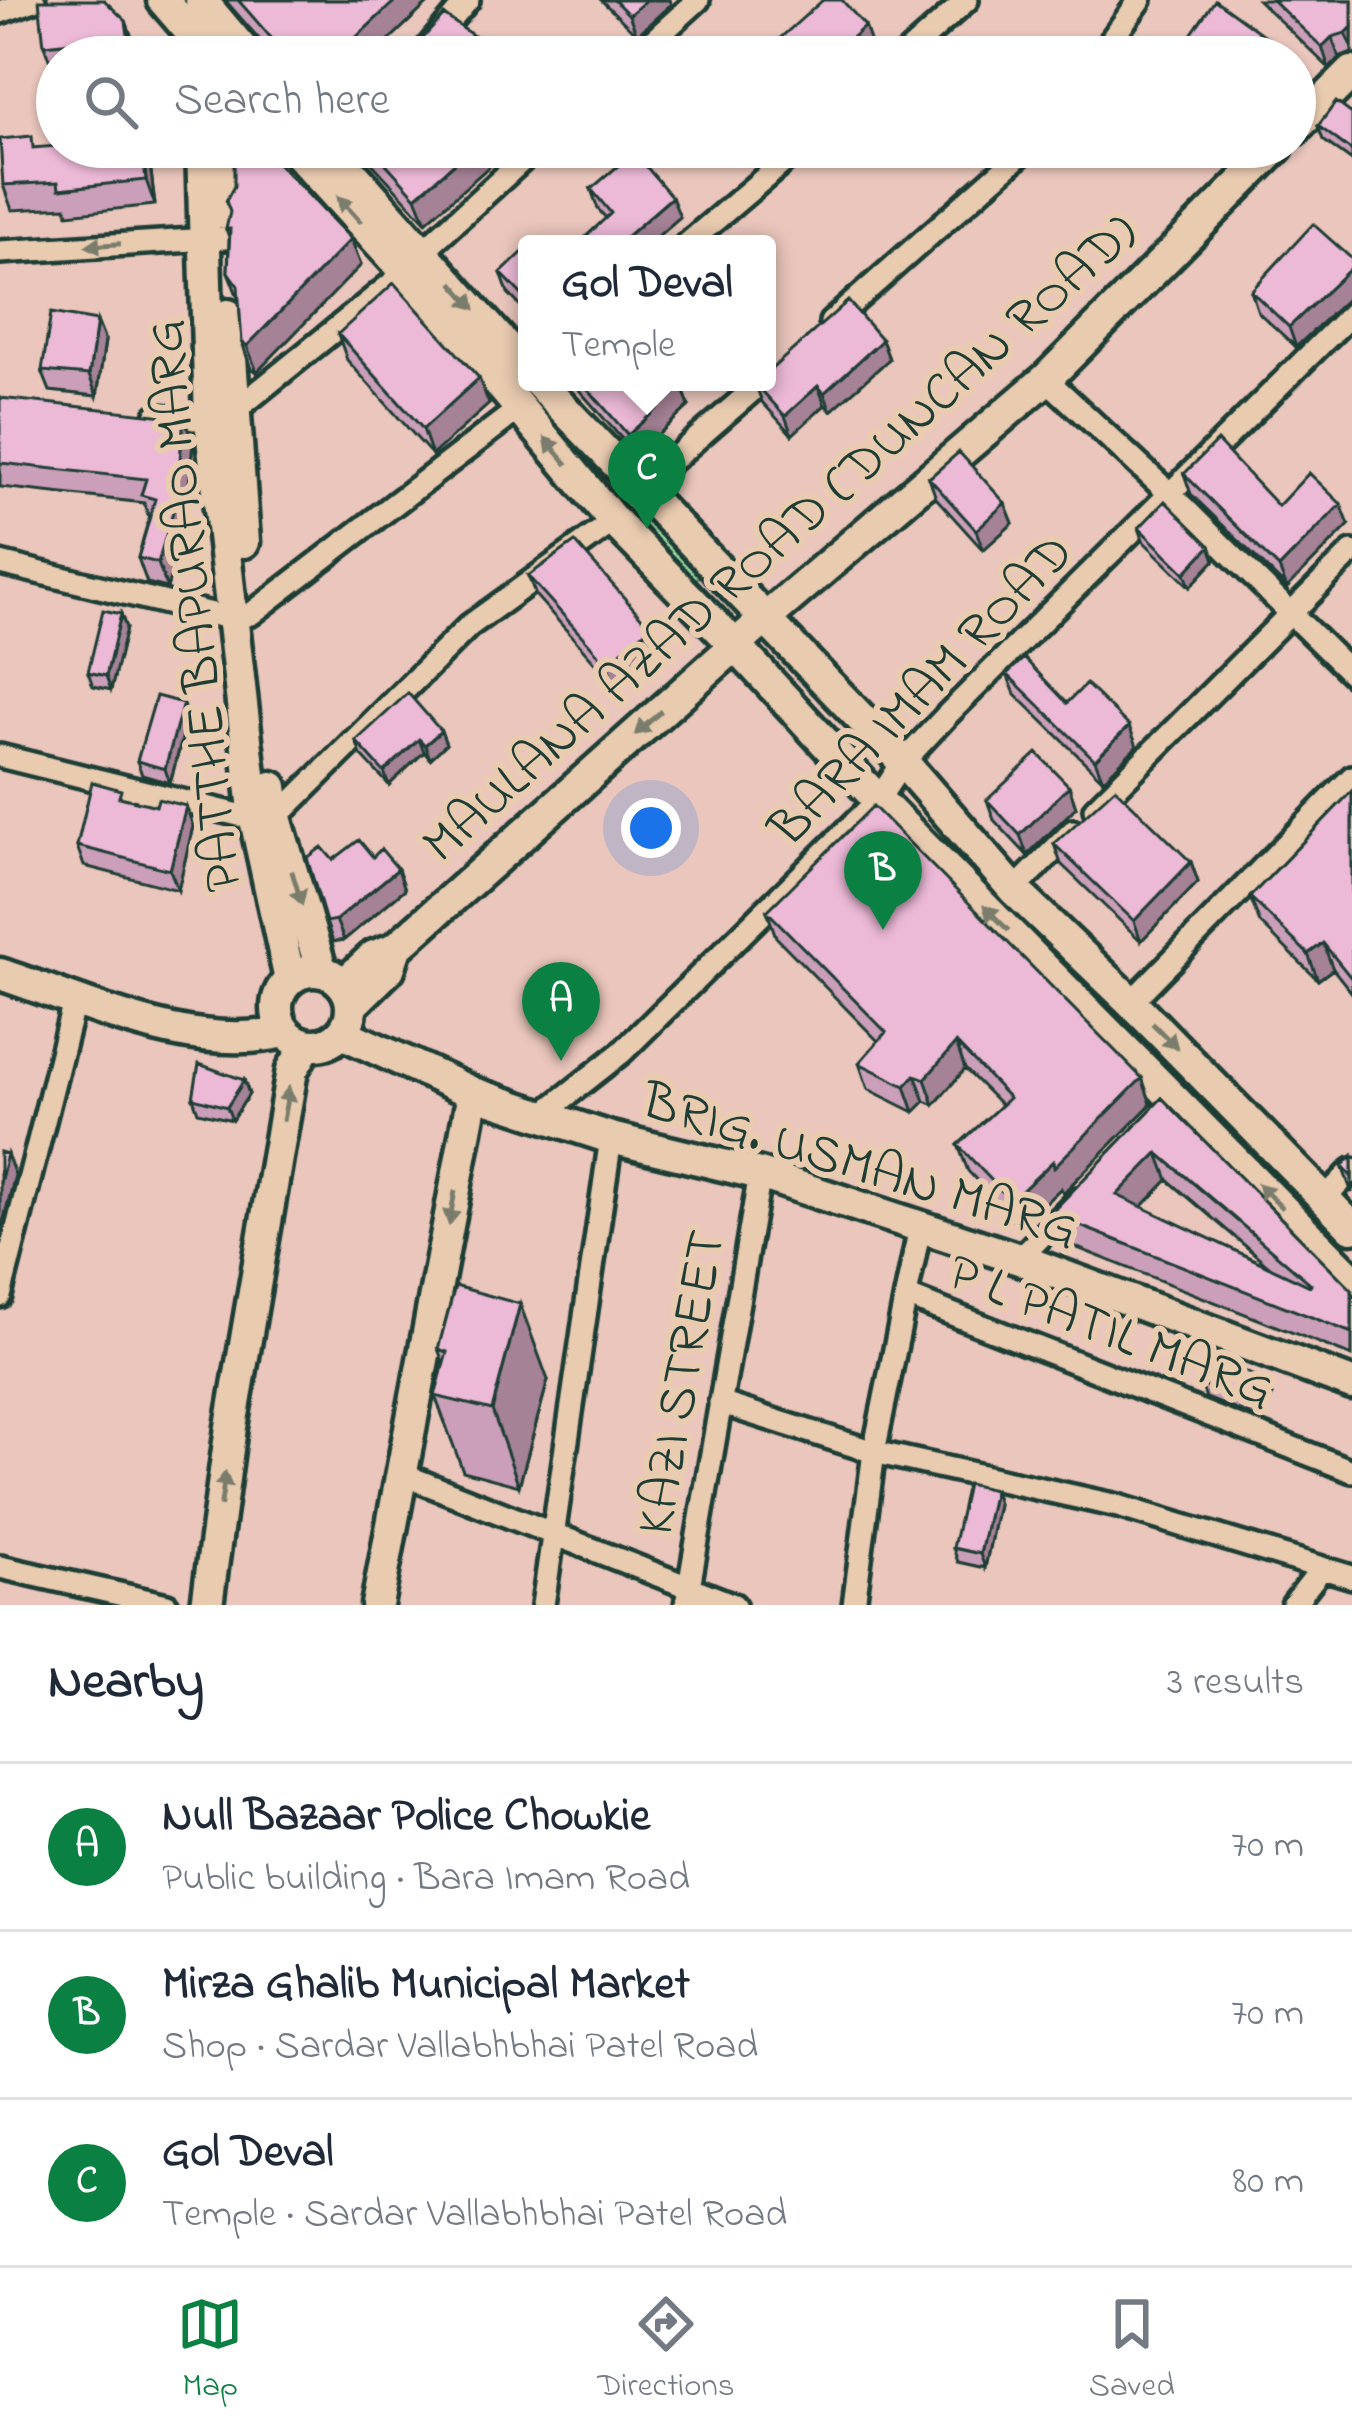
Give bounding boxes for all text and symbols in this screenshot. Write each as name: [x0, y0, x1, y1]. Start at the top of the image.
search box: [36, 36, 1316, 168]
icon: search: [78, 69, 144, 135]
text: Search here: [174, 69, 390, 135]
one-way arrow: [336, 195, 363, 224]
street label: MAULANA AZAD ROAD (DUNCAN ROAD): [407, 198, 1149, 874]
popup: [518, 235, 776, 391]
one-way arrow: [83, 236, 121, 255]
text: Gol Deval: [561, 252, 733, 318]
one-way arrow: [450, 281, 476, 311]
street label: PATTHE BAPURAO MARG: [128, 315, 266, 895]
text: Temple: [561, 318, 675, 375]
pin: C: [608, 430, 686, 529]
one-way arrow: [543, 436, 569, 467]
street label: BARA IMAM ROAD: [751, 518, 1094, 868]
one-way arrow: [634, 709, 663, 736]
your location: [621, 798, 681, 858]
pin: B: [844, 831, 922, 930]
one-way arrow: [289, 870, 307, 907]
one-way arrow: [982, 905, 1011, 933]
pin: A: [522, 962, 600, 1061]
one-way arrow: [1150, 1022, 1179, 1050]
street label: BRIG. USMAN MARG: [630, 1064, 1087, 1271]
one-way arrow: [277, 1085, 295, 1123]
one-way arrow: [1256, 1182, 1284, 1210]
one-way arrow: [443, 1190, 462, 1227]
street label: KAZI STREET: [619, 1225, 749, 1542]
street label: P L PATIL MARG: [935, 1236, 1284, 1432]
one-way arrow: [214, 1470, 233, 1507]
text: Nearby: [48, 1646, 204, 1721]
text: 3 results: [1167, 1655, 1304, 1712]
text: Null Bazaar Police Chowkie: [162, 1785, 650, 1851]
text: A: [75, 1818, 99, 1875]
text: 70 m: [1231, 1818, 1304, 1875]
text: Public building · Bara Imam Road: [162, 1851, 690, 1908]
text: Mirza Ghalib Municipal Market: [162, 1953, 690, 2019]
text: B: [74, 1986, 100, 2043]
text: 70 m: [1231, 1986, 1304, 2043]
text: Shop · Sardar Vallabhbhai Patel Road: [162, 2019, 758, 2076]
text: Gol Deval: [162, 2121, 334, 2187]
text: C: [76, 2154, 98, 2211]
text: 80 m: [1233, 2154, 1304, 2211]
text: Temple · Sardar Vallabhbhai Patel Road: [162, 2187, 787, 2244]
tab: Map: [177, 2291, 243, 2411]
tab: Directions: [597, 2291, 734, 2411]
tab: Saved: [1089, 2291, 1175, 2411]

